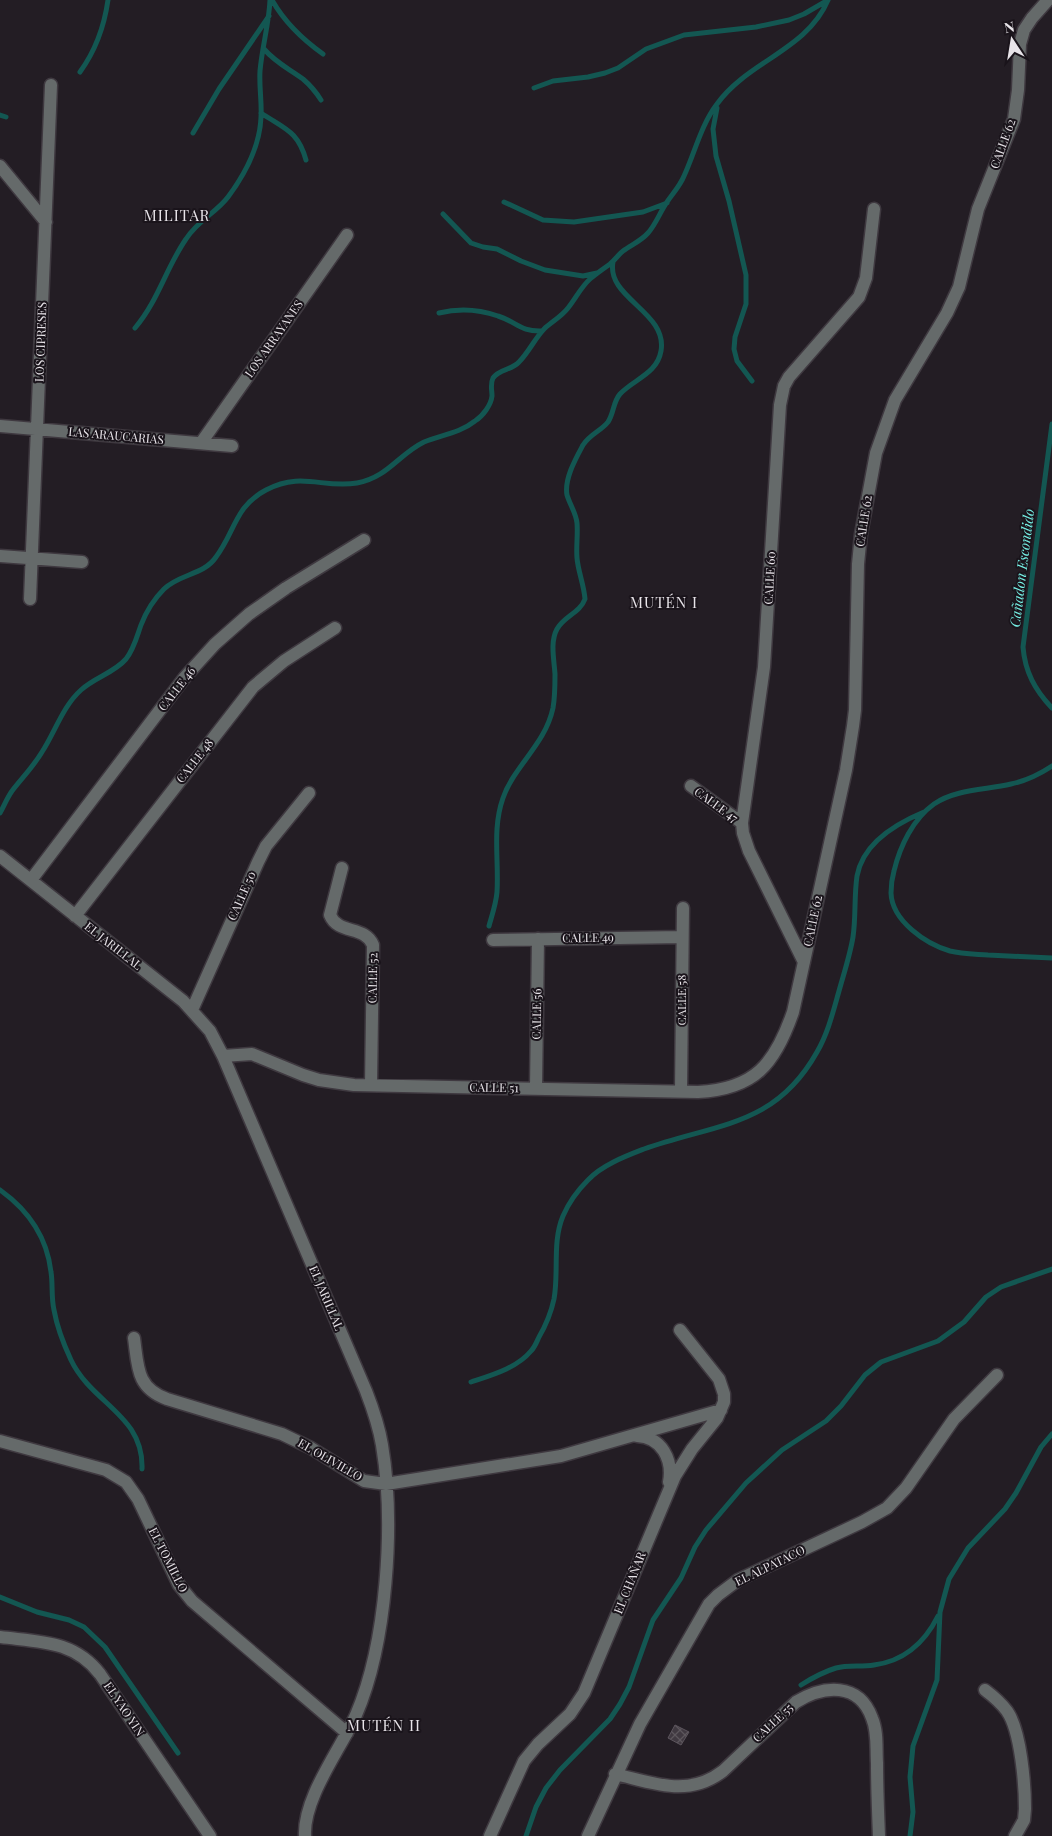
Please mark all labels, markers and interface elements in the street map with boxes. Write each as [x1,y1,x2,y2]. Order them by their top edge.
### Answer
north arrow [987,15,1037,65]
text: N [1002,16,1016,37]
street label: CALLE 62 [986,116,1019,171]
district label: MILITAR [144,205,210,225]
street label: LOS ARRAYANES [241,297,306,380]
street label: LOS CIPRESES [31,302,49,382]
street label: LAS ARAUCARIAS [68,423,165,447]
street label: CALLE 62 [851,494,875,548]
water label: Cañadon Escondido [1005,507,1038,628]
street label: CALLE 60 [760,551,778,605]
district label: MUTÉN I [630,592,698,612]
street label: CALLE 46 [154,663,198,714]
street label: CALLE 48 [172,735,216,786]
street label: CALLE 47 [692,783,742,826]
street label: CALLE 50 [223,869,259,923]
street label: CALLE 62 [799,893,825,948]
street label: EL JARILLAL [82,918,146,973]
street label: CALLE 49 [562,929,614,945]
street label: CALLE 52 [364,952,380,1003]
street label: CALLE 58 [673,974,689,1026]
street label: CALLE 56 [528,988,544,1040]
street label: CALLE 51 [469,1079,519,1095]
street label: EL JARILLAL [306,1263,348,1332]
street label: EL OLIVILLO [295,1434,366,1484]
street label: EL TOMILLO [146,1524,192,1595]
street label: EL ALPATACO [732,1541,807,1589]
street label: EL CHAÑAR [609,1549,649,1616]
street label: EL YAO YIN [101,1678,149,1739]
street label: CALLE 55 [749,1699,796,1745]
district label: MUTÉN II [347,1715,421,1735]

